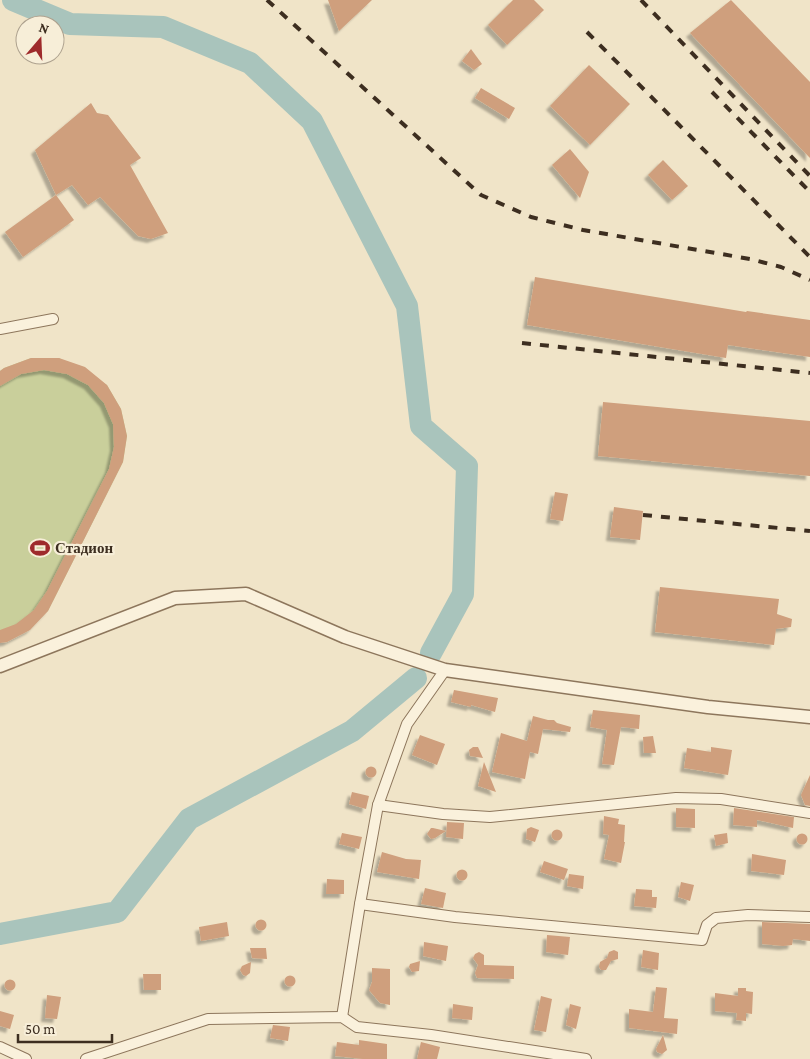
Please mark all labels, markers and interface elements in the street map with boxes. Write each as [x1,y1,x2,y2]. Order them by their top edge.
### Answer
north arrow [15,15,65,65]
text: N [37,19,52,37]
sports icon: Стадион [29,537,51,559]
place label: Стадион [55,540,113,556]
scale bar [18,1012,111,1044]
text: 50 m [25,1021,55,1037]

